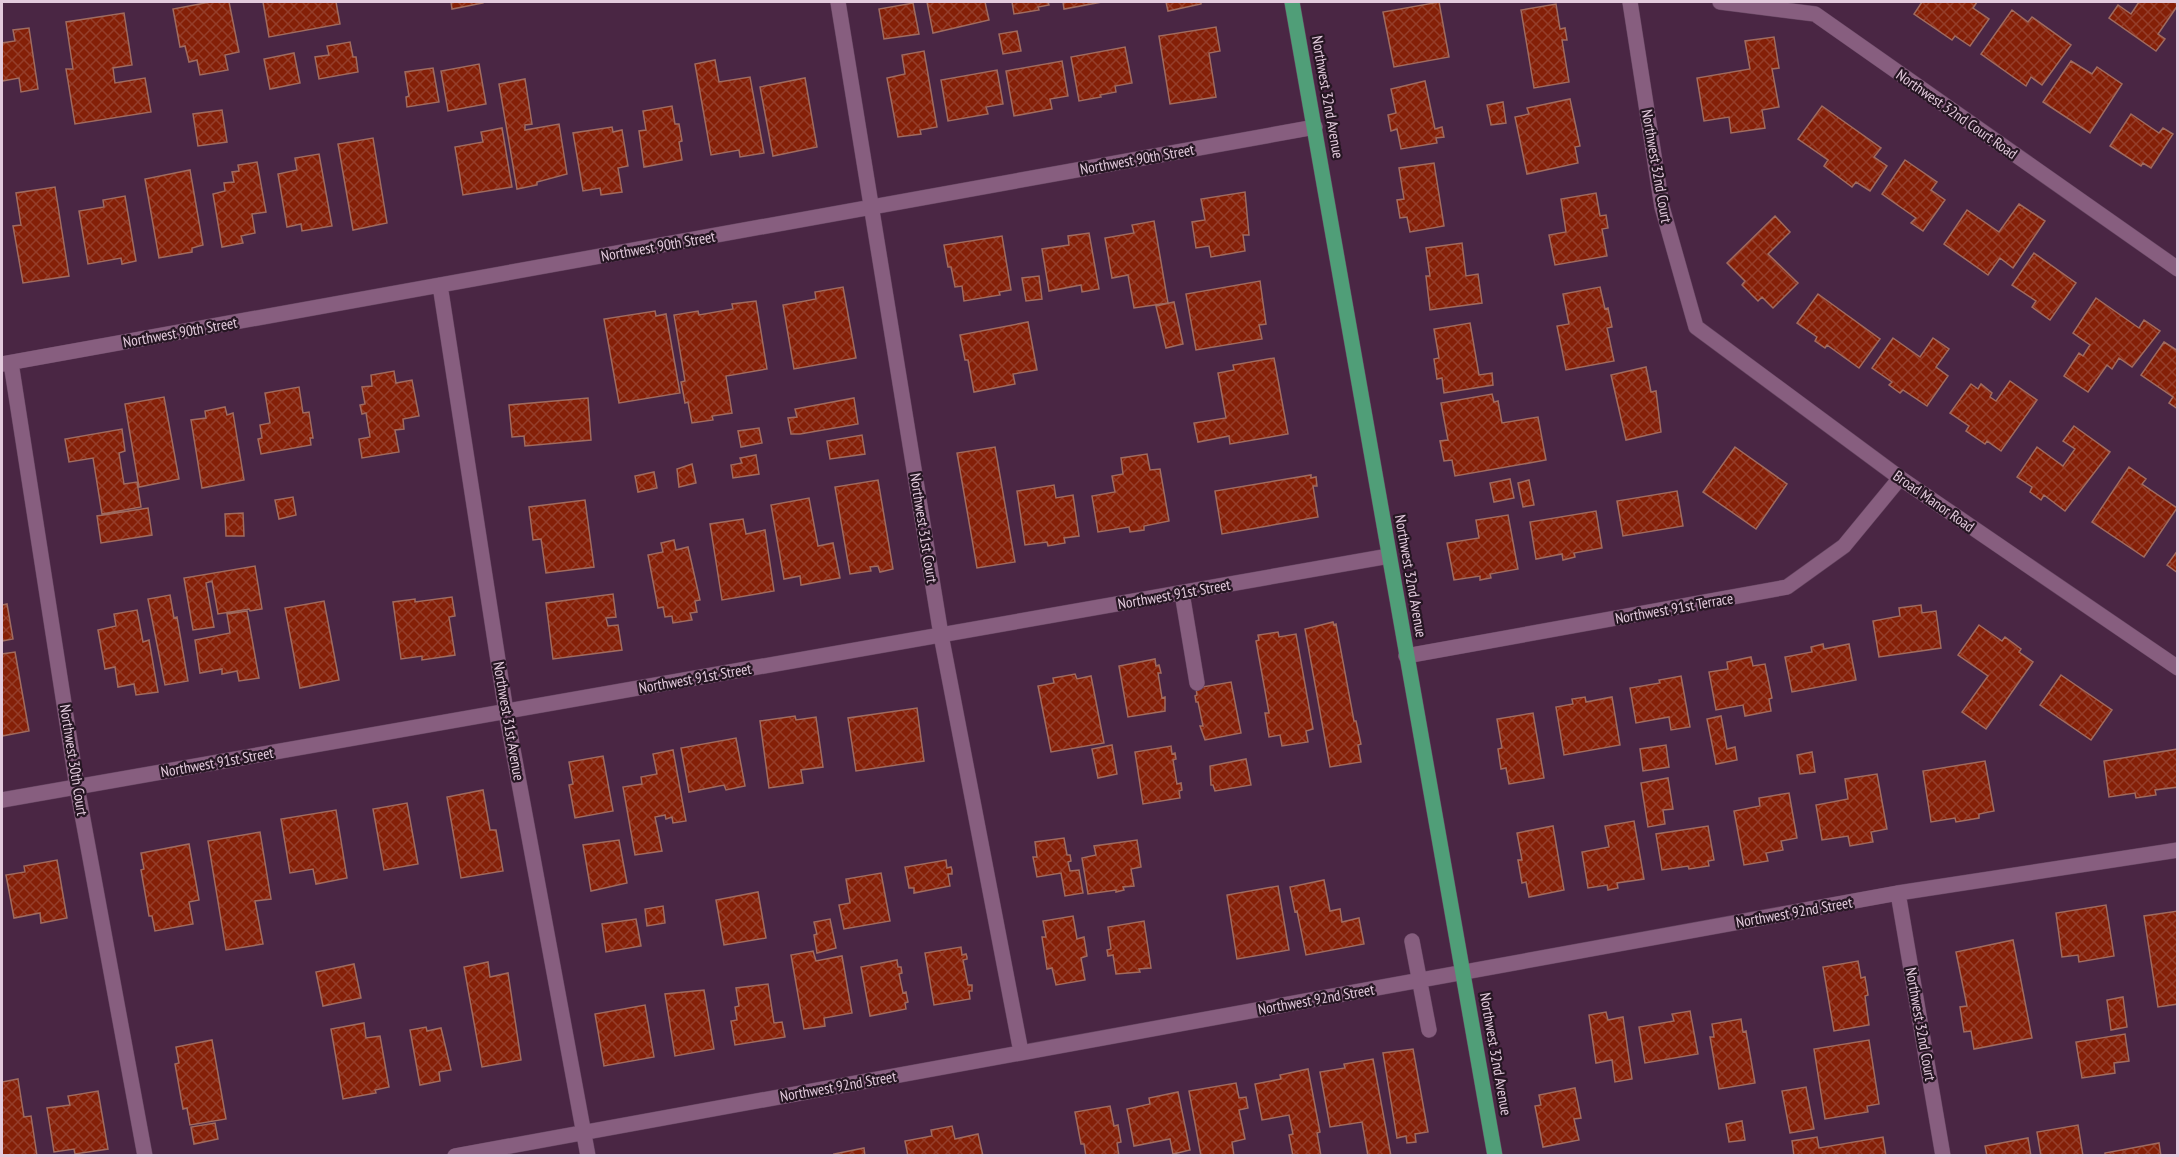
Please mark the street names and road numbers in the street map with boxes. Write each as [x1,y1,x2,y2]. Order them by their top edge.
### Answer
street label: Northwest 32nd Avenue [1308,34,1348,160]
street label: Northwest 32nd Court Road [1893,65,2021,163]
street label: Northwest 32nd Court [1638,108,1676,224]
street label: Northwest 90th Street [1078,140,1196,178]
street label: Northwest 90th Street [599,227,717,265]
street label: Northwest 90th Street [121,313,239,351]
street label: Broad Manor Road [1890,466,1978,536]
street label: Northwest 31st Court [906,472,942,584]
street label: Northwest 32nd Avenue [1391,513,1431,639]
street label: Northwest 91st Street [1116,575,1232,613]
street label: Northwest 91st Terrace [1614,588,1734,628]
street label: Northwest 91st Street [637,659,753,697]
street label: Northwest 31st Avenue [489,660,529,782]
street label: Northwest 30th Court [56,703,92,817]
street label: Northwest 91st Street [159,743,275,781]
street label: Northwest 92nd Street [1734,892,1854,932]
street label: Northwest 32nd Court [1902,966,1940,1082]
street label: Northwest 92nd Street [1256,979,1376,1019]
street label: Northwest 32nd Avenue [1476,991,1516,1117]
street label: Northwest 92nd Street [778,1066,898,1106]

